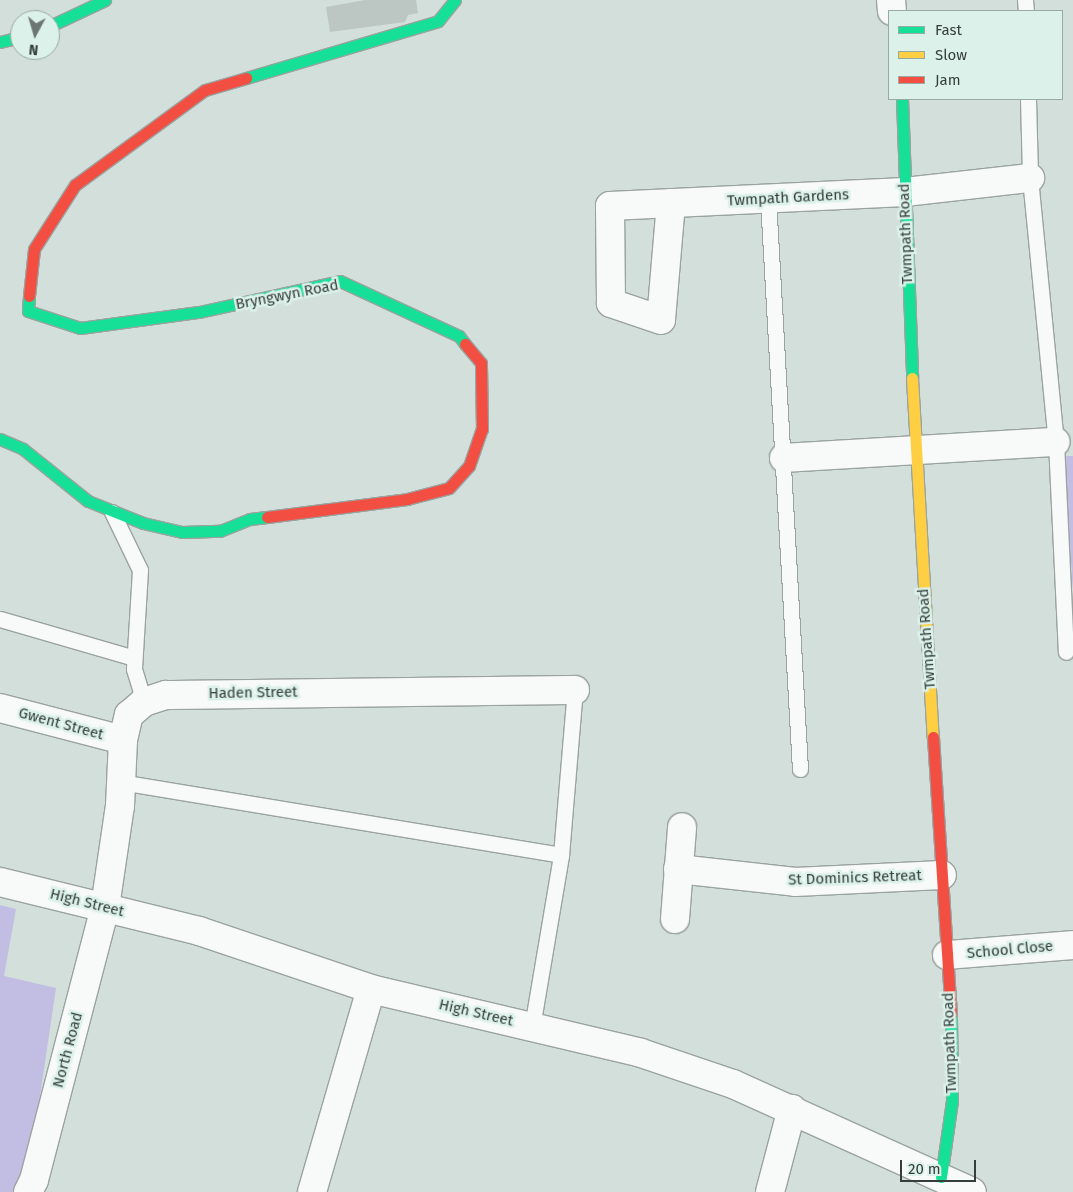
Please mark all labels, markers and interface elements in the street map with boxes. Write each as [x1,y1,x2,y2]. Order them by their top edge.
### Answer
north arrow [10,10,60,60]
legend [888,10,1063,100]
text: Fast [935,21,962,39]
text: N [28,40,39,58]
text: Slow [935,46,967,64]
text: Jam [935,71,961,89]
street label: Twmpath Road [895,183,917,285]
street label: Twmpath Gardens [727,186,849,210]
street label: Bryngwyn Road [234,276,340,314]
street label: Twmpath Road [915,588,939,690]
street label: Haden Street [208,683,298,703]
street label: Gwent Street [17,704,105,744]
street label: St Dominics Retreat [788,867,922,889]
street label: High Street [48,885,126,921]
street label: School Close [966,937,1054,963]
street label: Twmpath Road [939,992,961,1094]
street label: High Street [437,996,515,1030]
street label: North Road [49,1010,87,1090]
scale bar [903,1150,979,1182]
text: 20 m [908,1160,941,1178]

